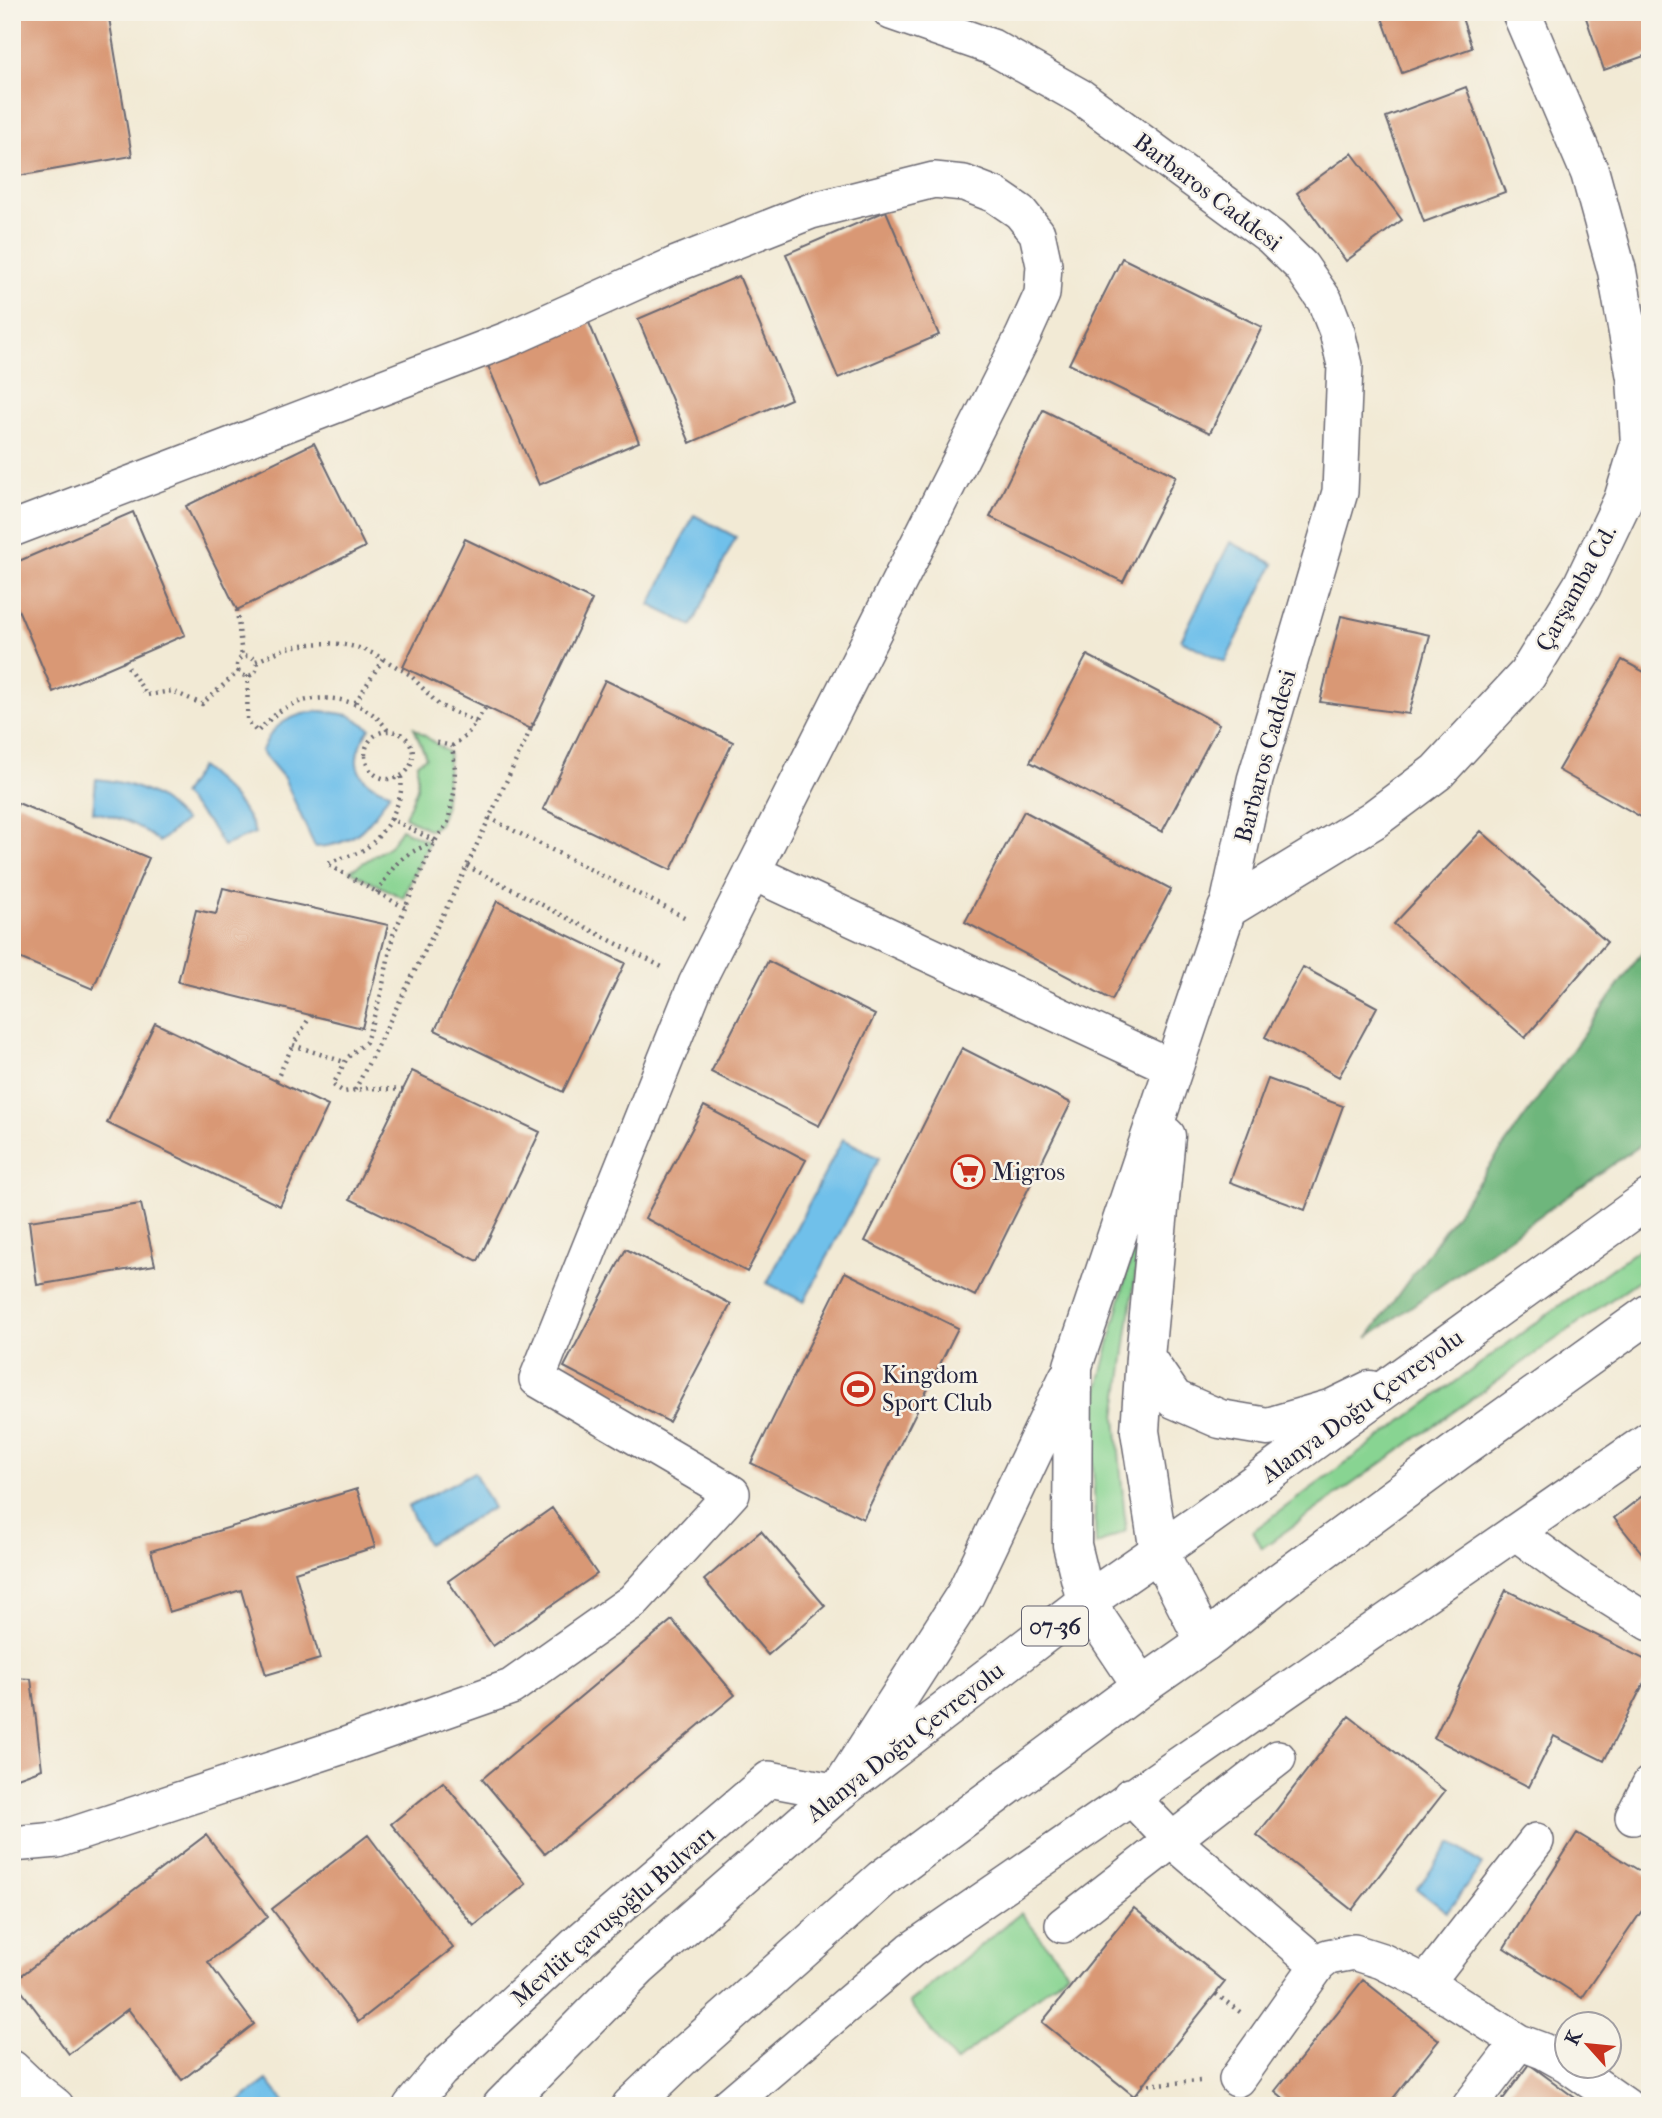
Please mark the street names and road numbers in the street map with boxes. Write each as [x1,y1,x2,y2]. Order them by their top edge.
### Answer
street label: Barbaros Caddesi [1128,127,1288,257]
street label: Çarşamba Cd. [1530,520,1623,657]
street label: Barbaros Caddesi [1228,666,1302,846]
street label: Alanya Doğu Çevreyolu [1255,1323,1469,1489]
road number: 07-36 [1022,1606,1088,1646]
street label: Alanya Doğu Çevreyolu [800,1656,1010,1828]
street label: Mevlüt çavuşoğlu Bulvarı [505,1820,721,2013]

